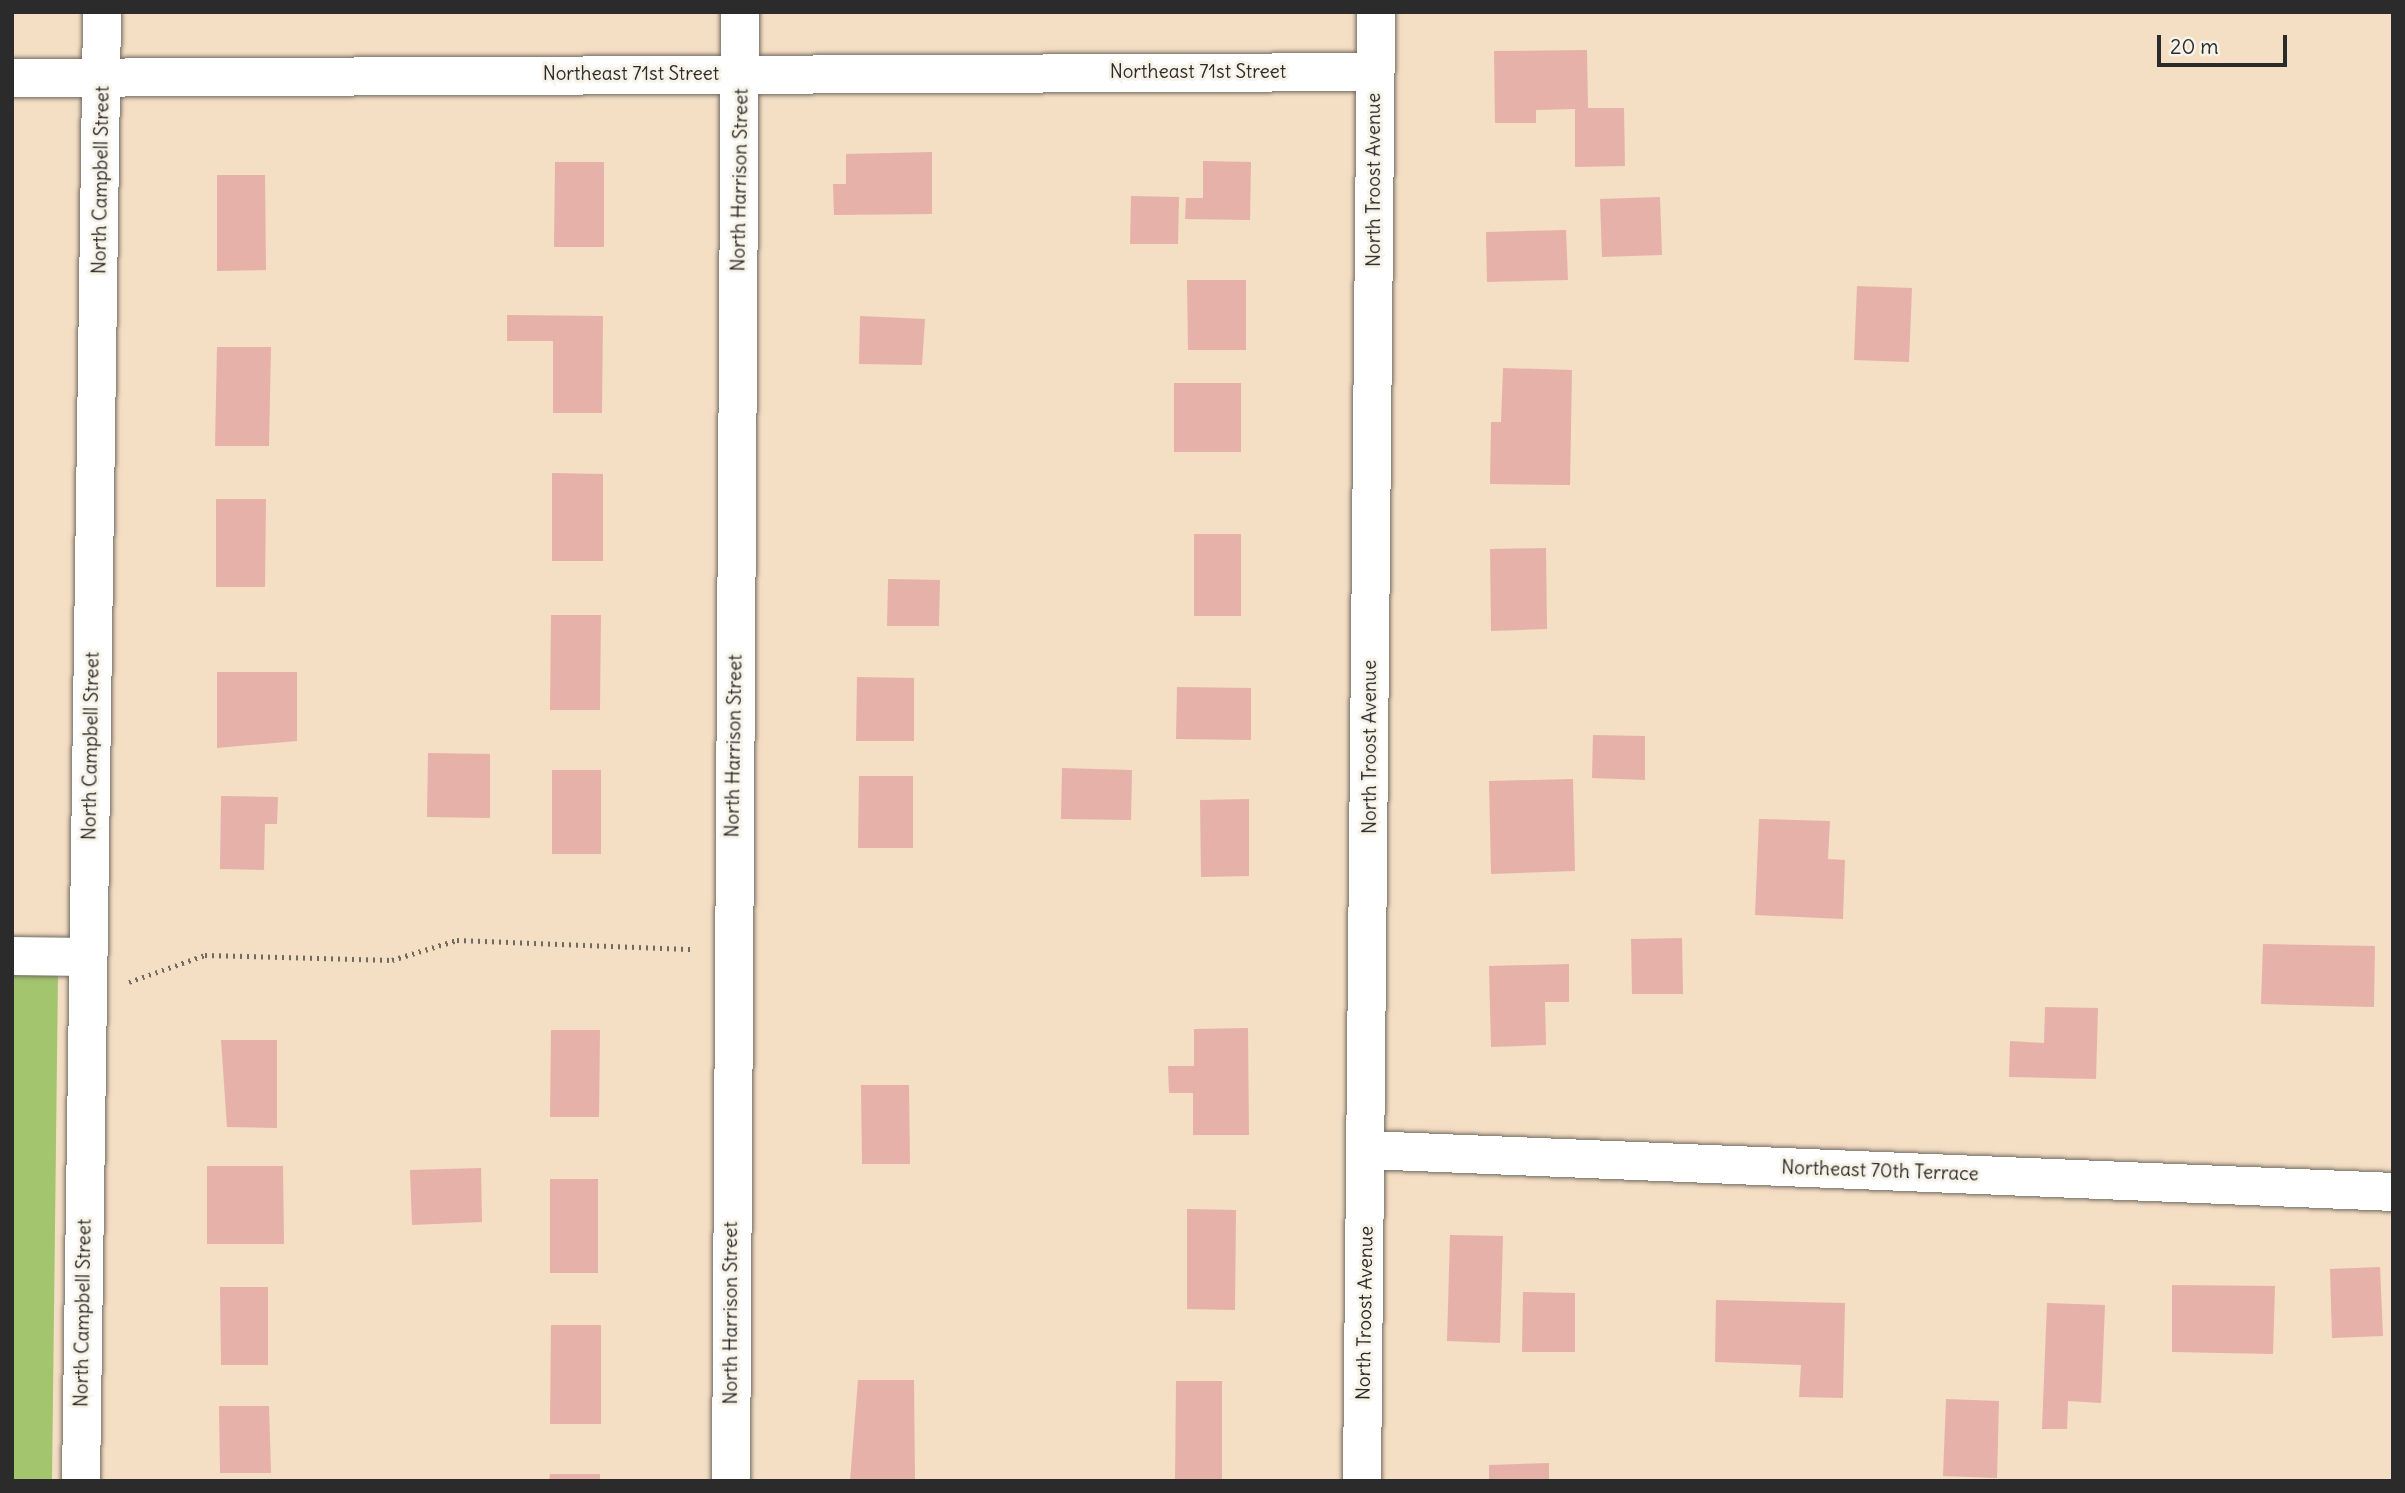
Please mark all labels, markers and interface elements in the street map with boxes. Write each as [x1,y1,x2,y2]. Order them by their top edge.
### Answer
scale bar [2160,21,2290,65]
text: 20 m [2170,33,2219,60]
street label: Northeast 71st Street [1110,61,1286,83]
street label: Northeast 71st Street [543,63,719,85]
street label: North Campbell Street [88,86,114,274]
street label: North Harrison Street [727,88,753,272]
street label: North Troost Avenue [1363,93,1385,267]
street label: North Campbell Street [78,652,104,840]
street label: North Harrison Street [721,654,747,838]
street label: North Troost Avenue [1359,660,1381,834]
street label: Northeast 70th Terrace [1781,1156,1979,1186]
street label: North Campbell Street [70,1219,96,1407]
street label: North Harrison Street [720,1221,742,1405]
street label: North Troost Avenue [1352,1226,1378,1400]

